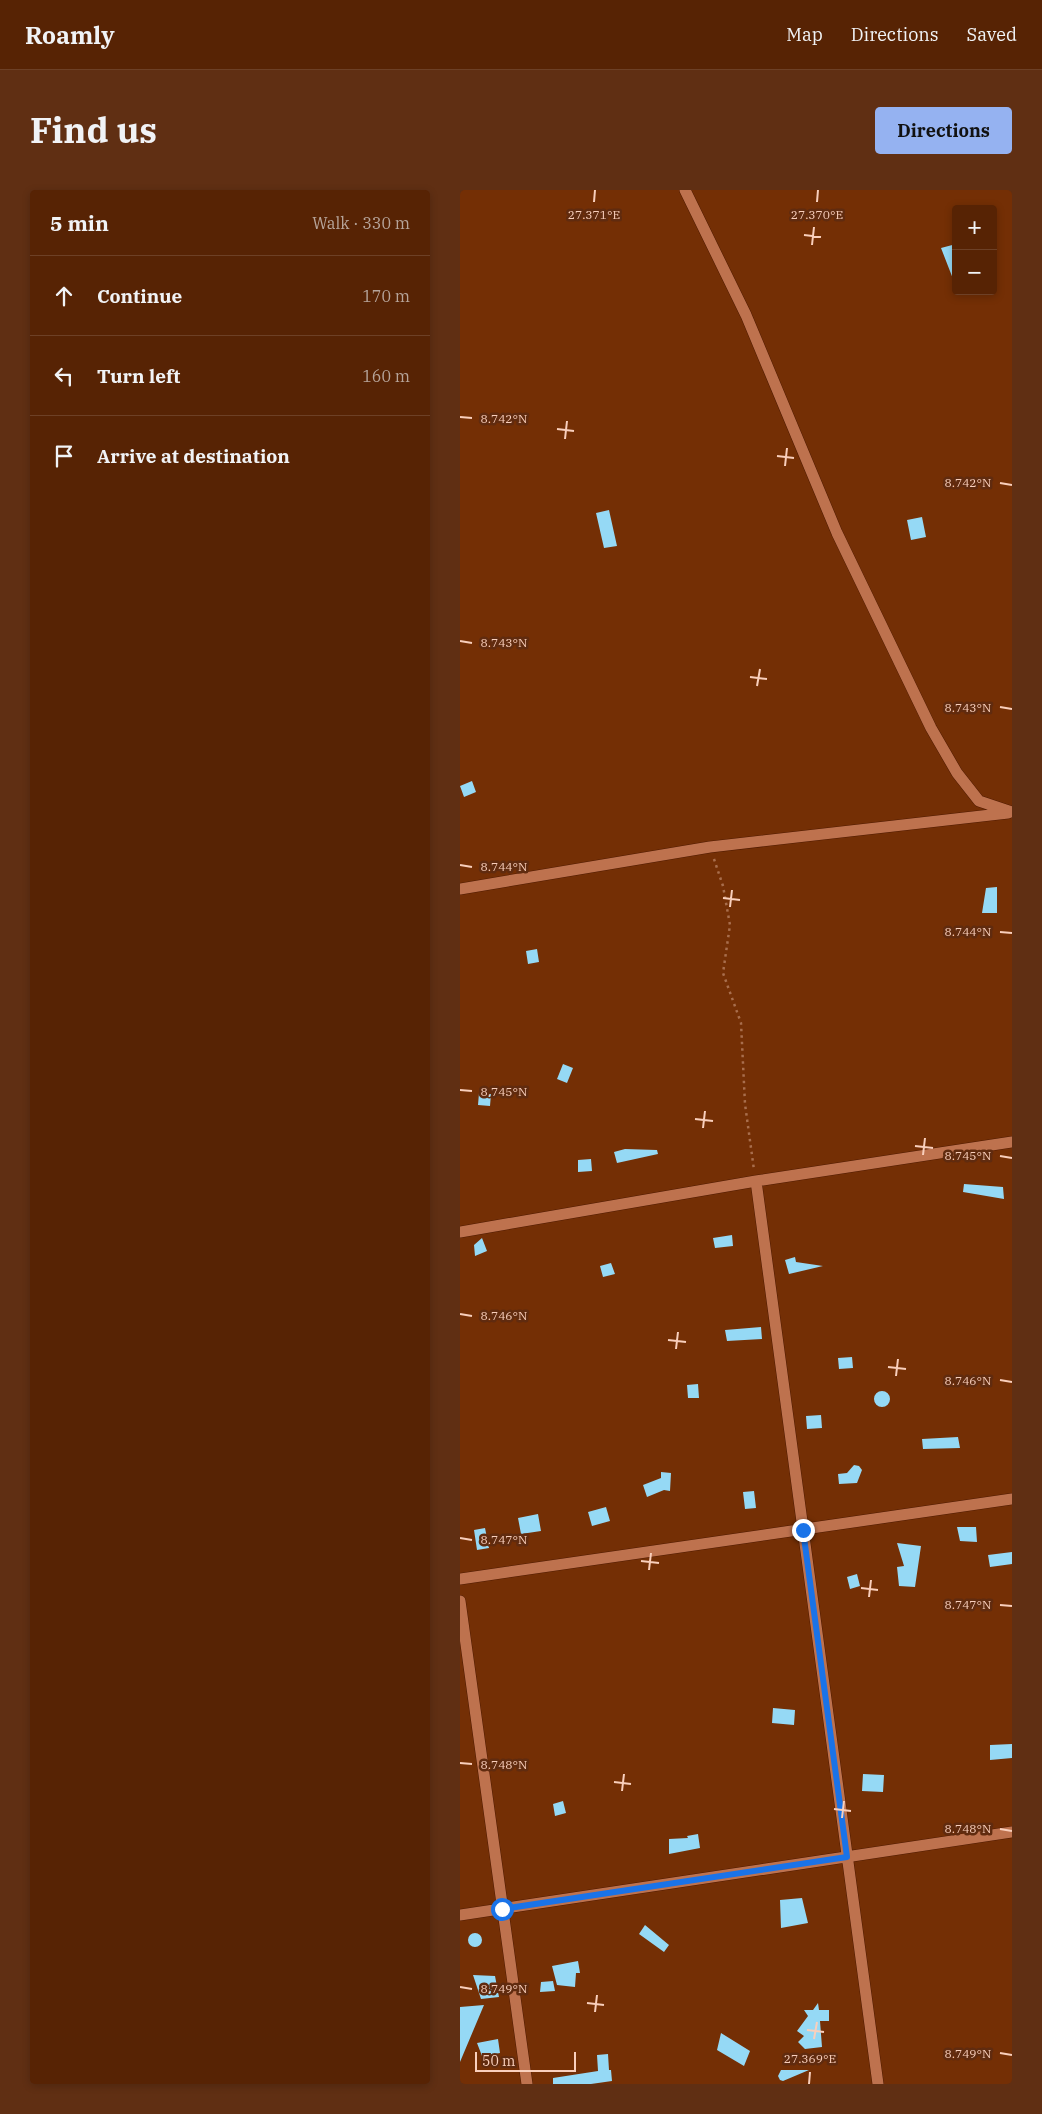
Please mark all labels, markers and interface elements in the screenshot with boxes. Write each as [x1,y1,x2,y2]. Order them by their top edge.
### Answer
text: Roamly [25,19,115,51]
text: Map [786,23,823,46]
text: Directions [851,23,939,46]
text: Saved [967,23,1017,46]
text: Find us [30,107,157,153]
button: Directions [875,107,1012,154]
map controls [952,205,997,295]
button: + [952,205,997,250]
text: 27.371°E [568,207,620,222]
text: 27.370°E [791,207,843,222]
text: 5 min [50,209,109,237]
text: Walk · 330 m [312,213,410,233]
button: − [952,250,997,295]
icon: ahead [50,282,78,310]
text: Continue [97,284,182,308]
text: 170 m [362,286,410,306]
icon: left [50,362,78,390]
text: Turn left [97,364,180,388]
text: 160 m [362,366,410,386]
text: 8.742°N [481,411,527,426]
icon: arrive [50,442,78,470]
text: Arrive at destination [97,444,290,468]
text: 8.742°N [945,475,991,490]
text: 8.743°N [481,635,527,650]
text: 8.743°N [945,700,991,715]
text: 8.744°N [481,859,527,874]
text: 8.744°N [945,924,991,939]
text: 8.745°N [481,1084,527,1099]
text: 8.745°N [945,1148,991,1163]
text: 8.746°N [481,1308,527,1323]
text: 8.746°N [945,1373,991,1388]
route end [792,1519,815,1542]
text: 8.747°N [481,1532,527,1547]
text: 8.747°N [945,1597,991,1612]
text: 8.748°N [481,1757,527,1772]
text: 8.748°N [945,1821,991,1836]
route start [491,1898,514,1921]
text: 8.749°N [481,1981,527,1996]
text: 8.749°N [945,2046,991,2061]
scale bar [475,2049,576,2072]
text: 27.369°E [784,2051,836,2066]
text: 50 m [482,2052,515,2070]

